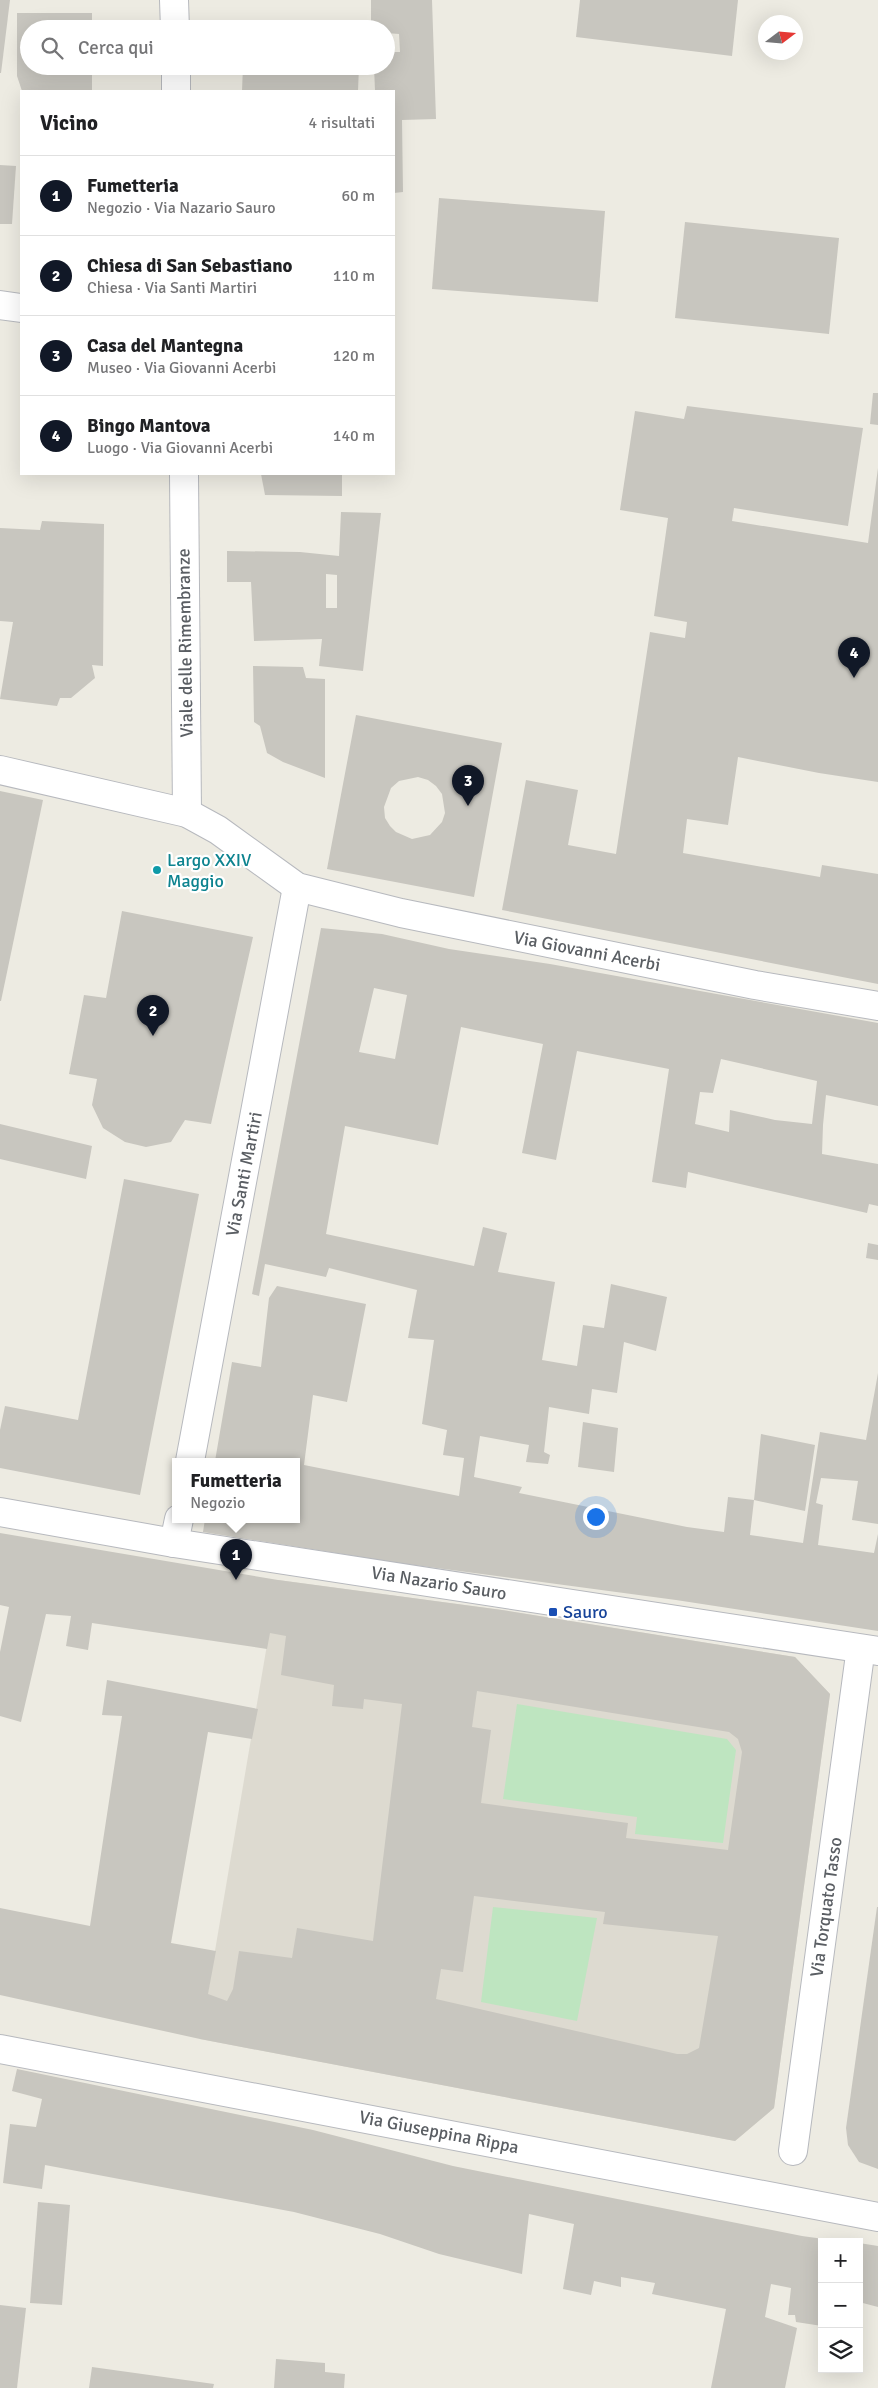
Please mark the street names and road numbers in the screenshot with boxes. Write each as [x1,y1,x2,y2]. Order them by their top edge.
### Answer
street label: Viale delle Rimembranze [172,548,198,738]
street label: Via Giovanni Acerbi [512,926,662,976]
street label: Via Santi Martiri [221,1110,267,1238]
street label: Via Nazario Sauro [370,1561,508,1605]
street label: Via Torquato Tasso [805,1836,847,1978]
street label: Via Giuseppina Rippa [357,2106,521,2158]

